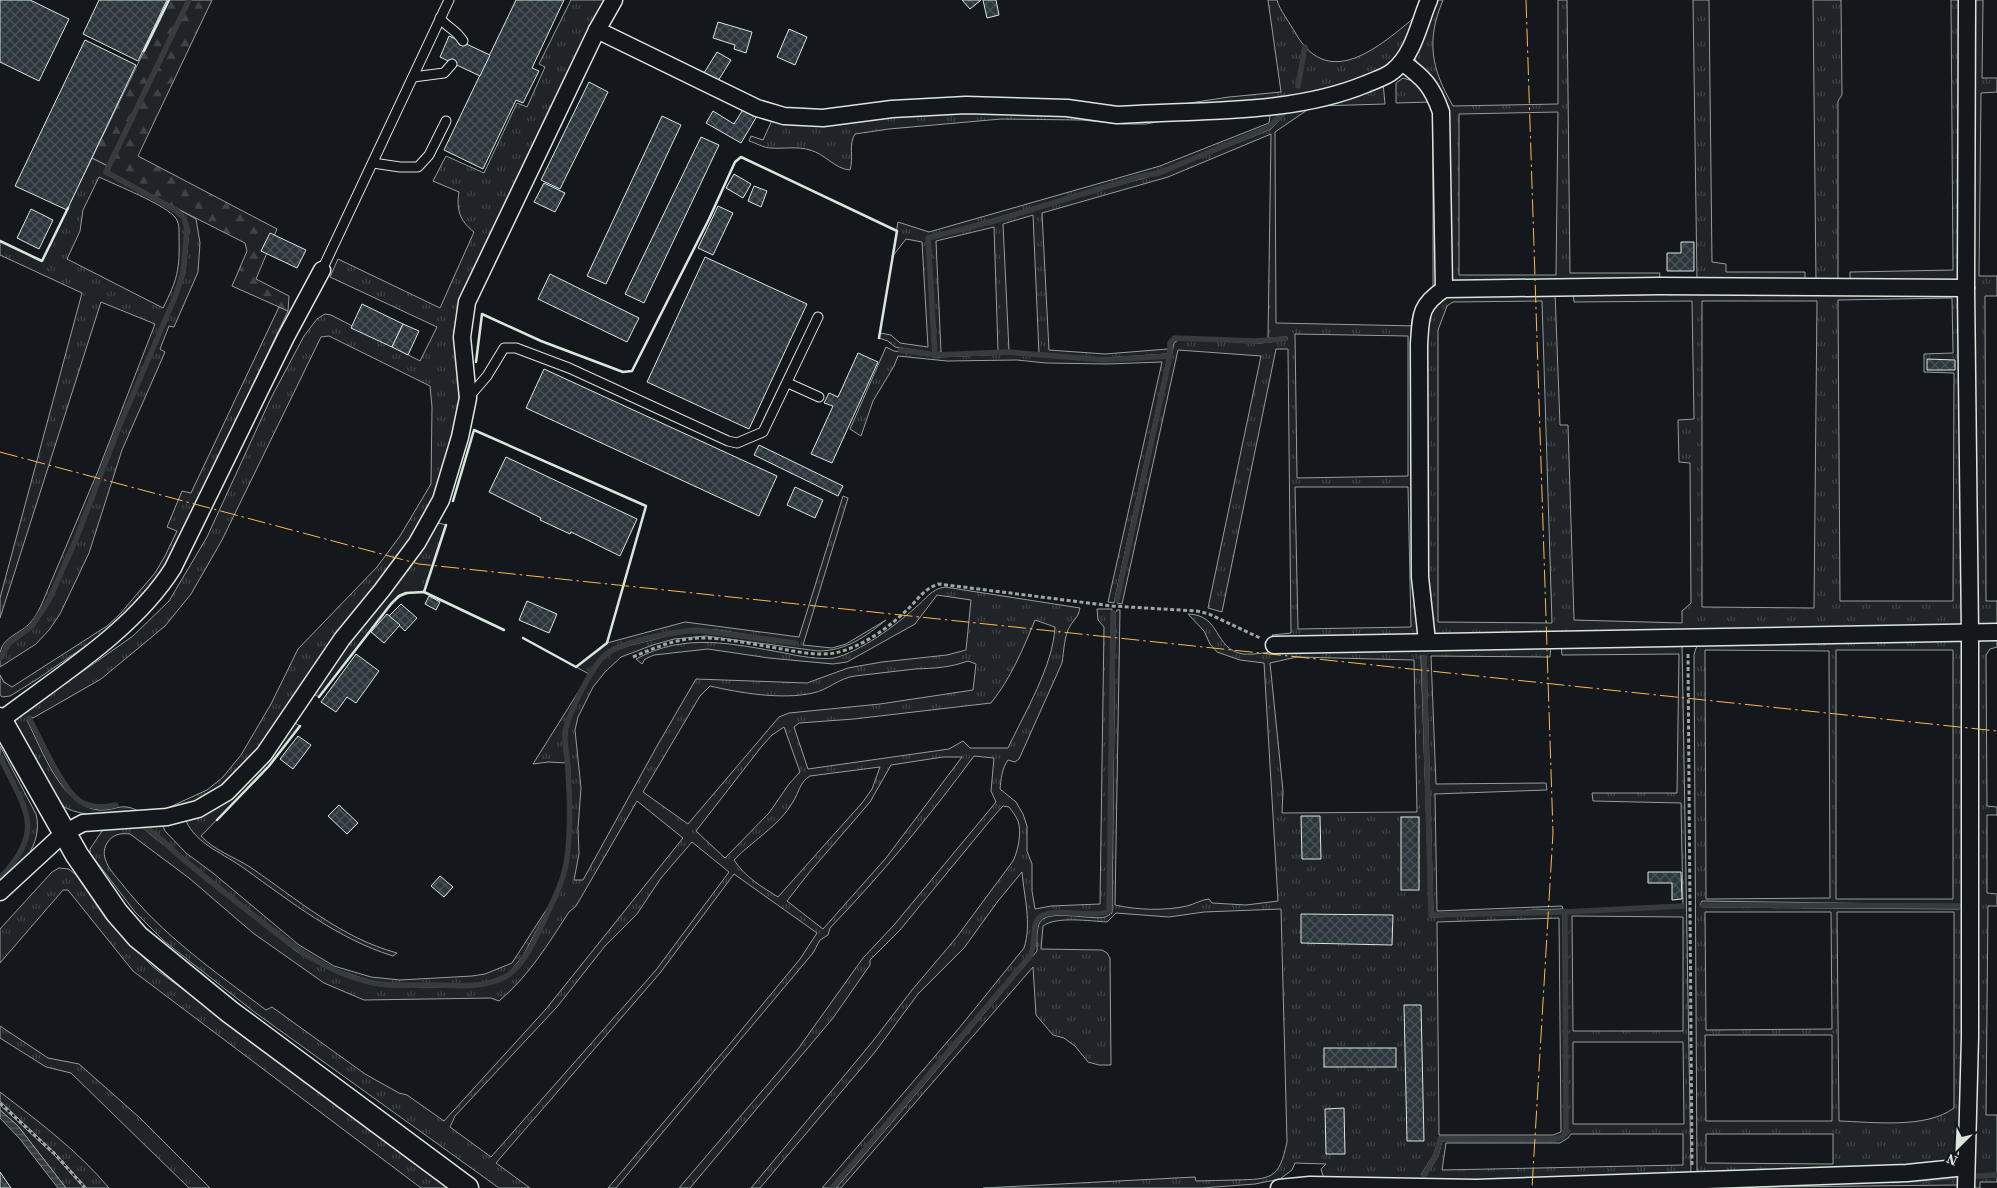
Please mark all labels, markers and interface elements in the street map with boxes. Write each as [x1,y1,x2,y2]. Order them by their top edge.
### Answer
north arrow [1932,1123,1982,1173]
text: N [1943,1149,1960,1171]

